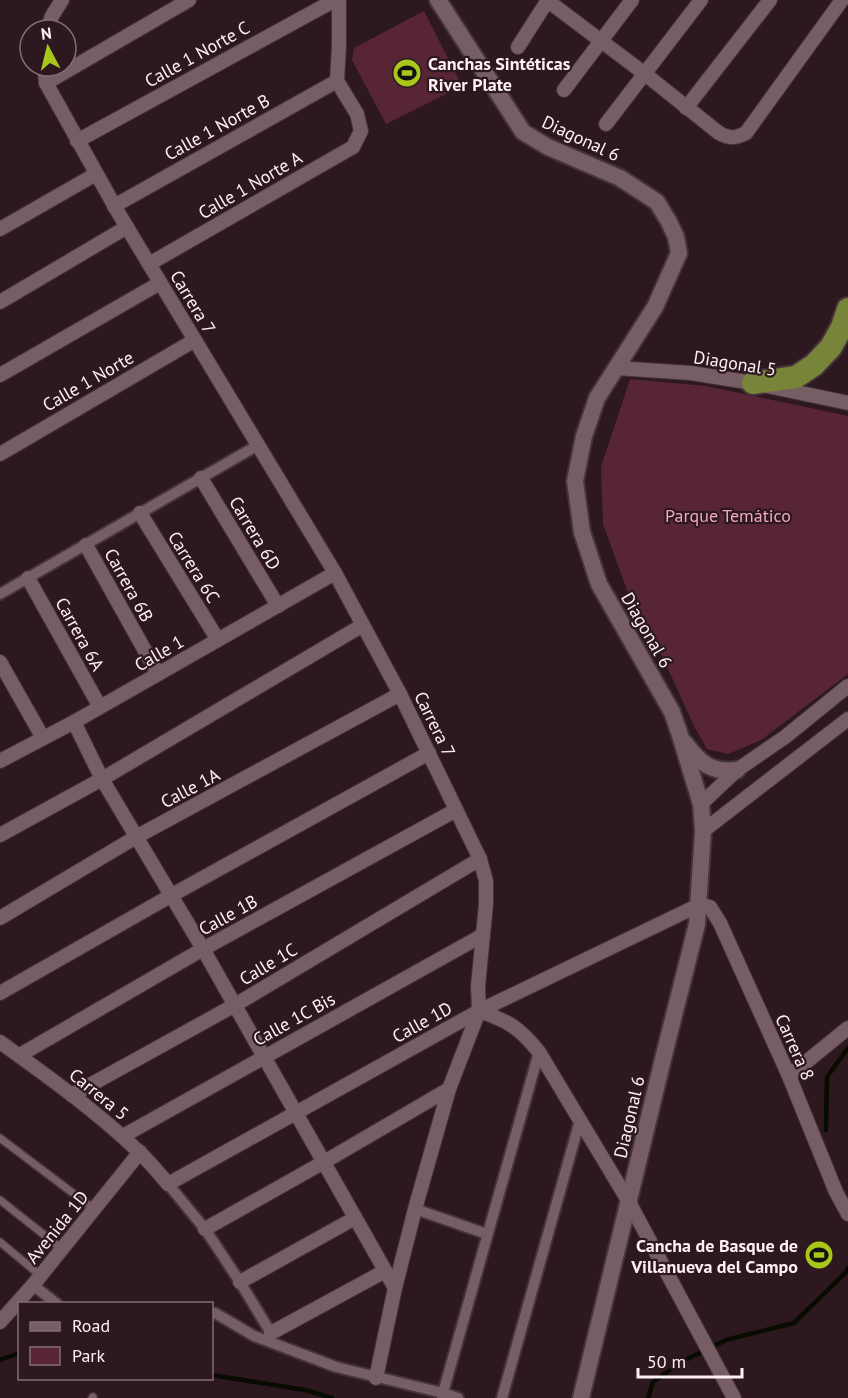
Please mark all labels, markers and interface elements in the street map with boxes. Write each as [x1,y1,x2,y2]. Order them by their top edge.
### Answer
street label: Calle 1 Norte C [140,16,254,92]
north arrow [18,18,78,78]
text: N [40,23,53,44]
place label: Canchas Sintéticas River Plate [428,52,571,96]
sports icon: Canchas Sintéticas River Plate [391,57,423,89]
street label: Calle 1 Norte B [160,89,274,165]
street label: Diagonal 6 [538,110,624,166]
street label: Calle 1 Norte A [194,146,306,224]
street label: Carrera 7 [165,266,221,338]
street label: Diagonal 5 [692,345,778,381]
street label: Calle 1 Norte [38,346,138,416]
street label: Carrera 6D [224,492,286,574]
park label: Parque Temático [665,504,791,527]
street label: Carrera 6C [163,527,225,607]
street label: Carrera 6B [99,544,159,626]
street label: Diagonal 6 [616,588,678,672]
street label: Carrera 6A [50,593,110,675]
street label: Calle 1 [130,630,188,676]
street label: Carrera 7 [409,688,461,760]
street label: Calle 1A [156,763,224,813]
street label: Calle 1B [195,890,261,940]
street label: Calle 1C [235,938,301,990]
street label: Calle 1C Bis [249,987,339,1051]
street label: Calle 1D [388,996,456,1048]
street label: Carrera 8 [770,1010,820,1084]
street label: Carrera 5 [65,1063,133,1125]
street label: Diagonal 6 [608,1074,650,1160]
street label: Avenida 1D [21,1186,93,1268]
place label: Cancha de Basque de Villanueva del Campo [630,1234,798,1278]
sports icon: Cancha de Basque de Villanueva del Campo [803,1239,835,1271]
legend [18,1302,213,1380]
text: Road [72,1314,110,1337]
scale bar [638,1341,742,1379]
text: Park [72,1344,105,1367]
text: 50 m [647,1350,686,1373]

